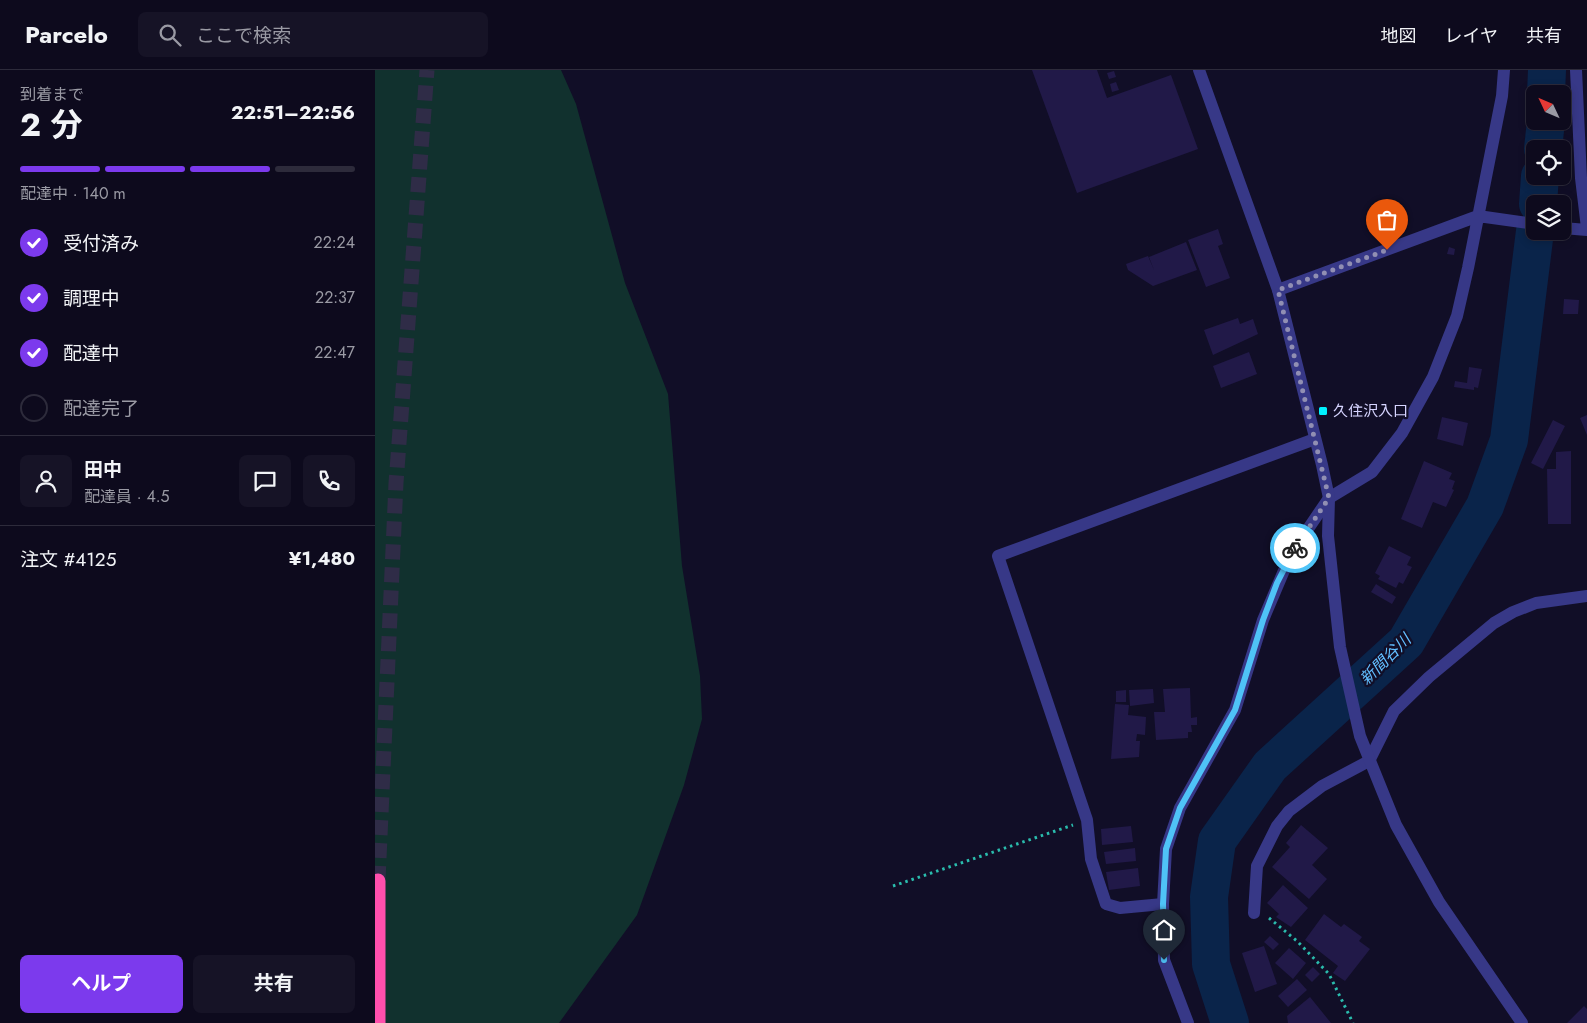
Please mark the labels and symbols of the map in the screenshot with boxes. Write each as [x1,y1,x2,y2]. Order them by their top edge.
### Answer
north arrow [1526,85,1571,130]
pin [1366,199,1408,250]
place label: 久住沢入口 [1333,400,1408,422]
marker: 久住沢入口 [1317,405,1329,417]
courier [1270,523,1320,573]
water label: 新間谷川 [1355,627,1418,690]
pin [1143,909,1185,960]

